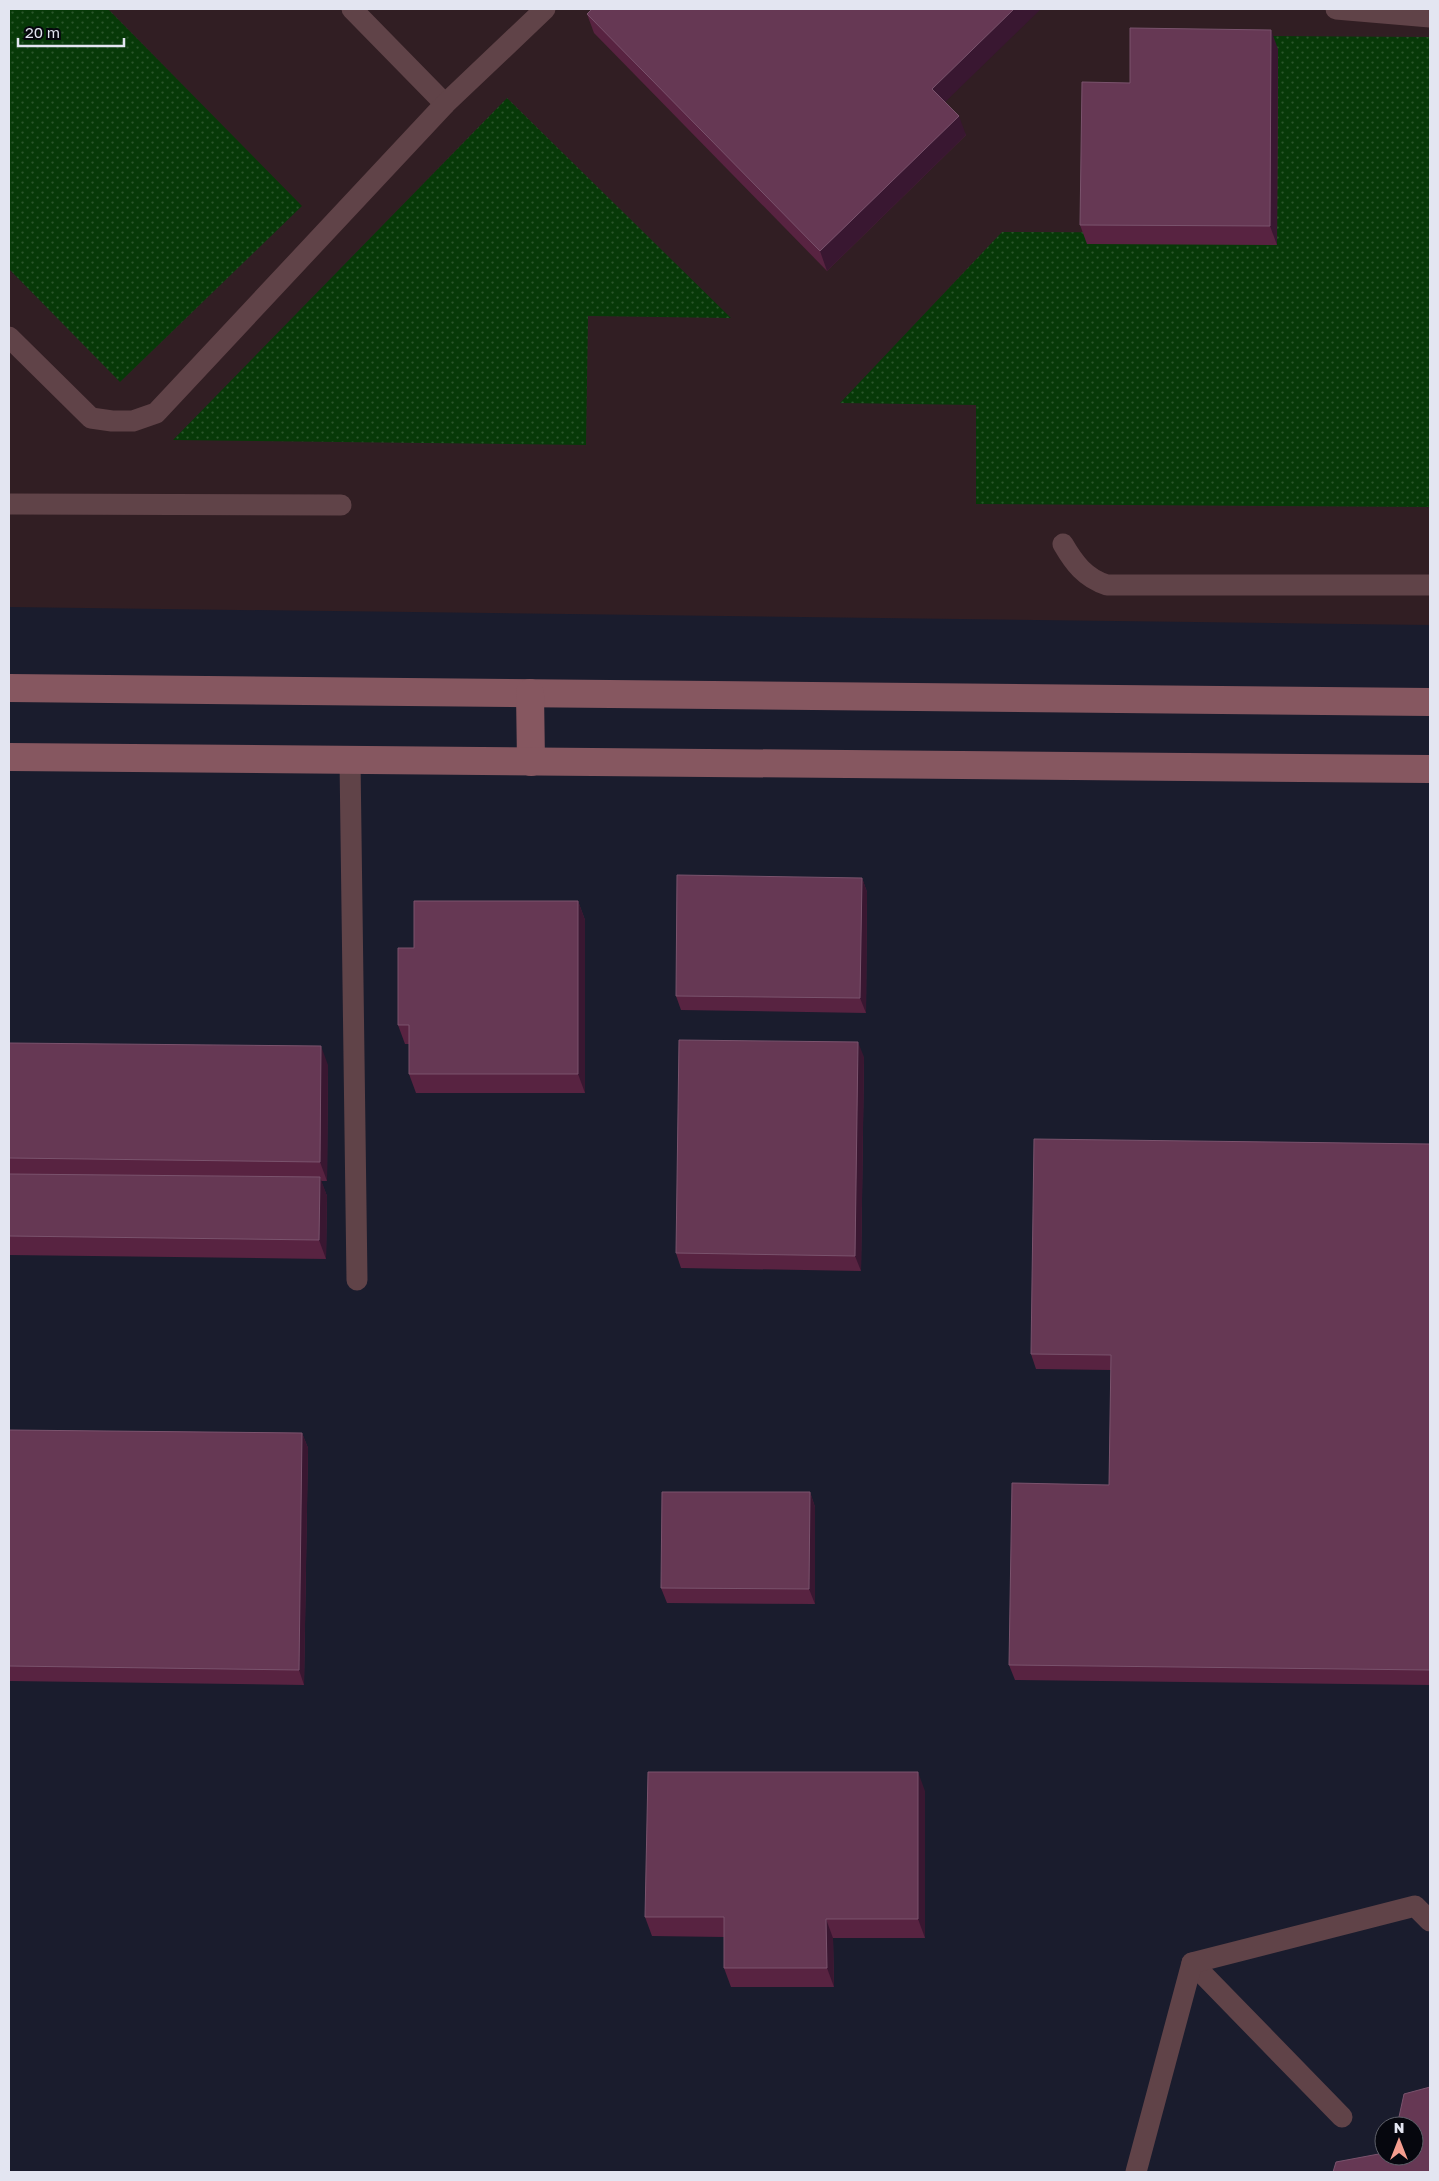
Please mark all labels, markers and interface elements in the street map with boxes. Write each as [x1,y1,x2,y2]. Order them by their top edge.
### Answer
scale bar [18,15,124,47]
text: 20 m [25,23,60,41]
north arrow [1374,2116,1424,2166]
text: N [1394,2119,1404,2136]

